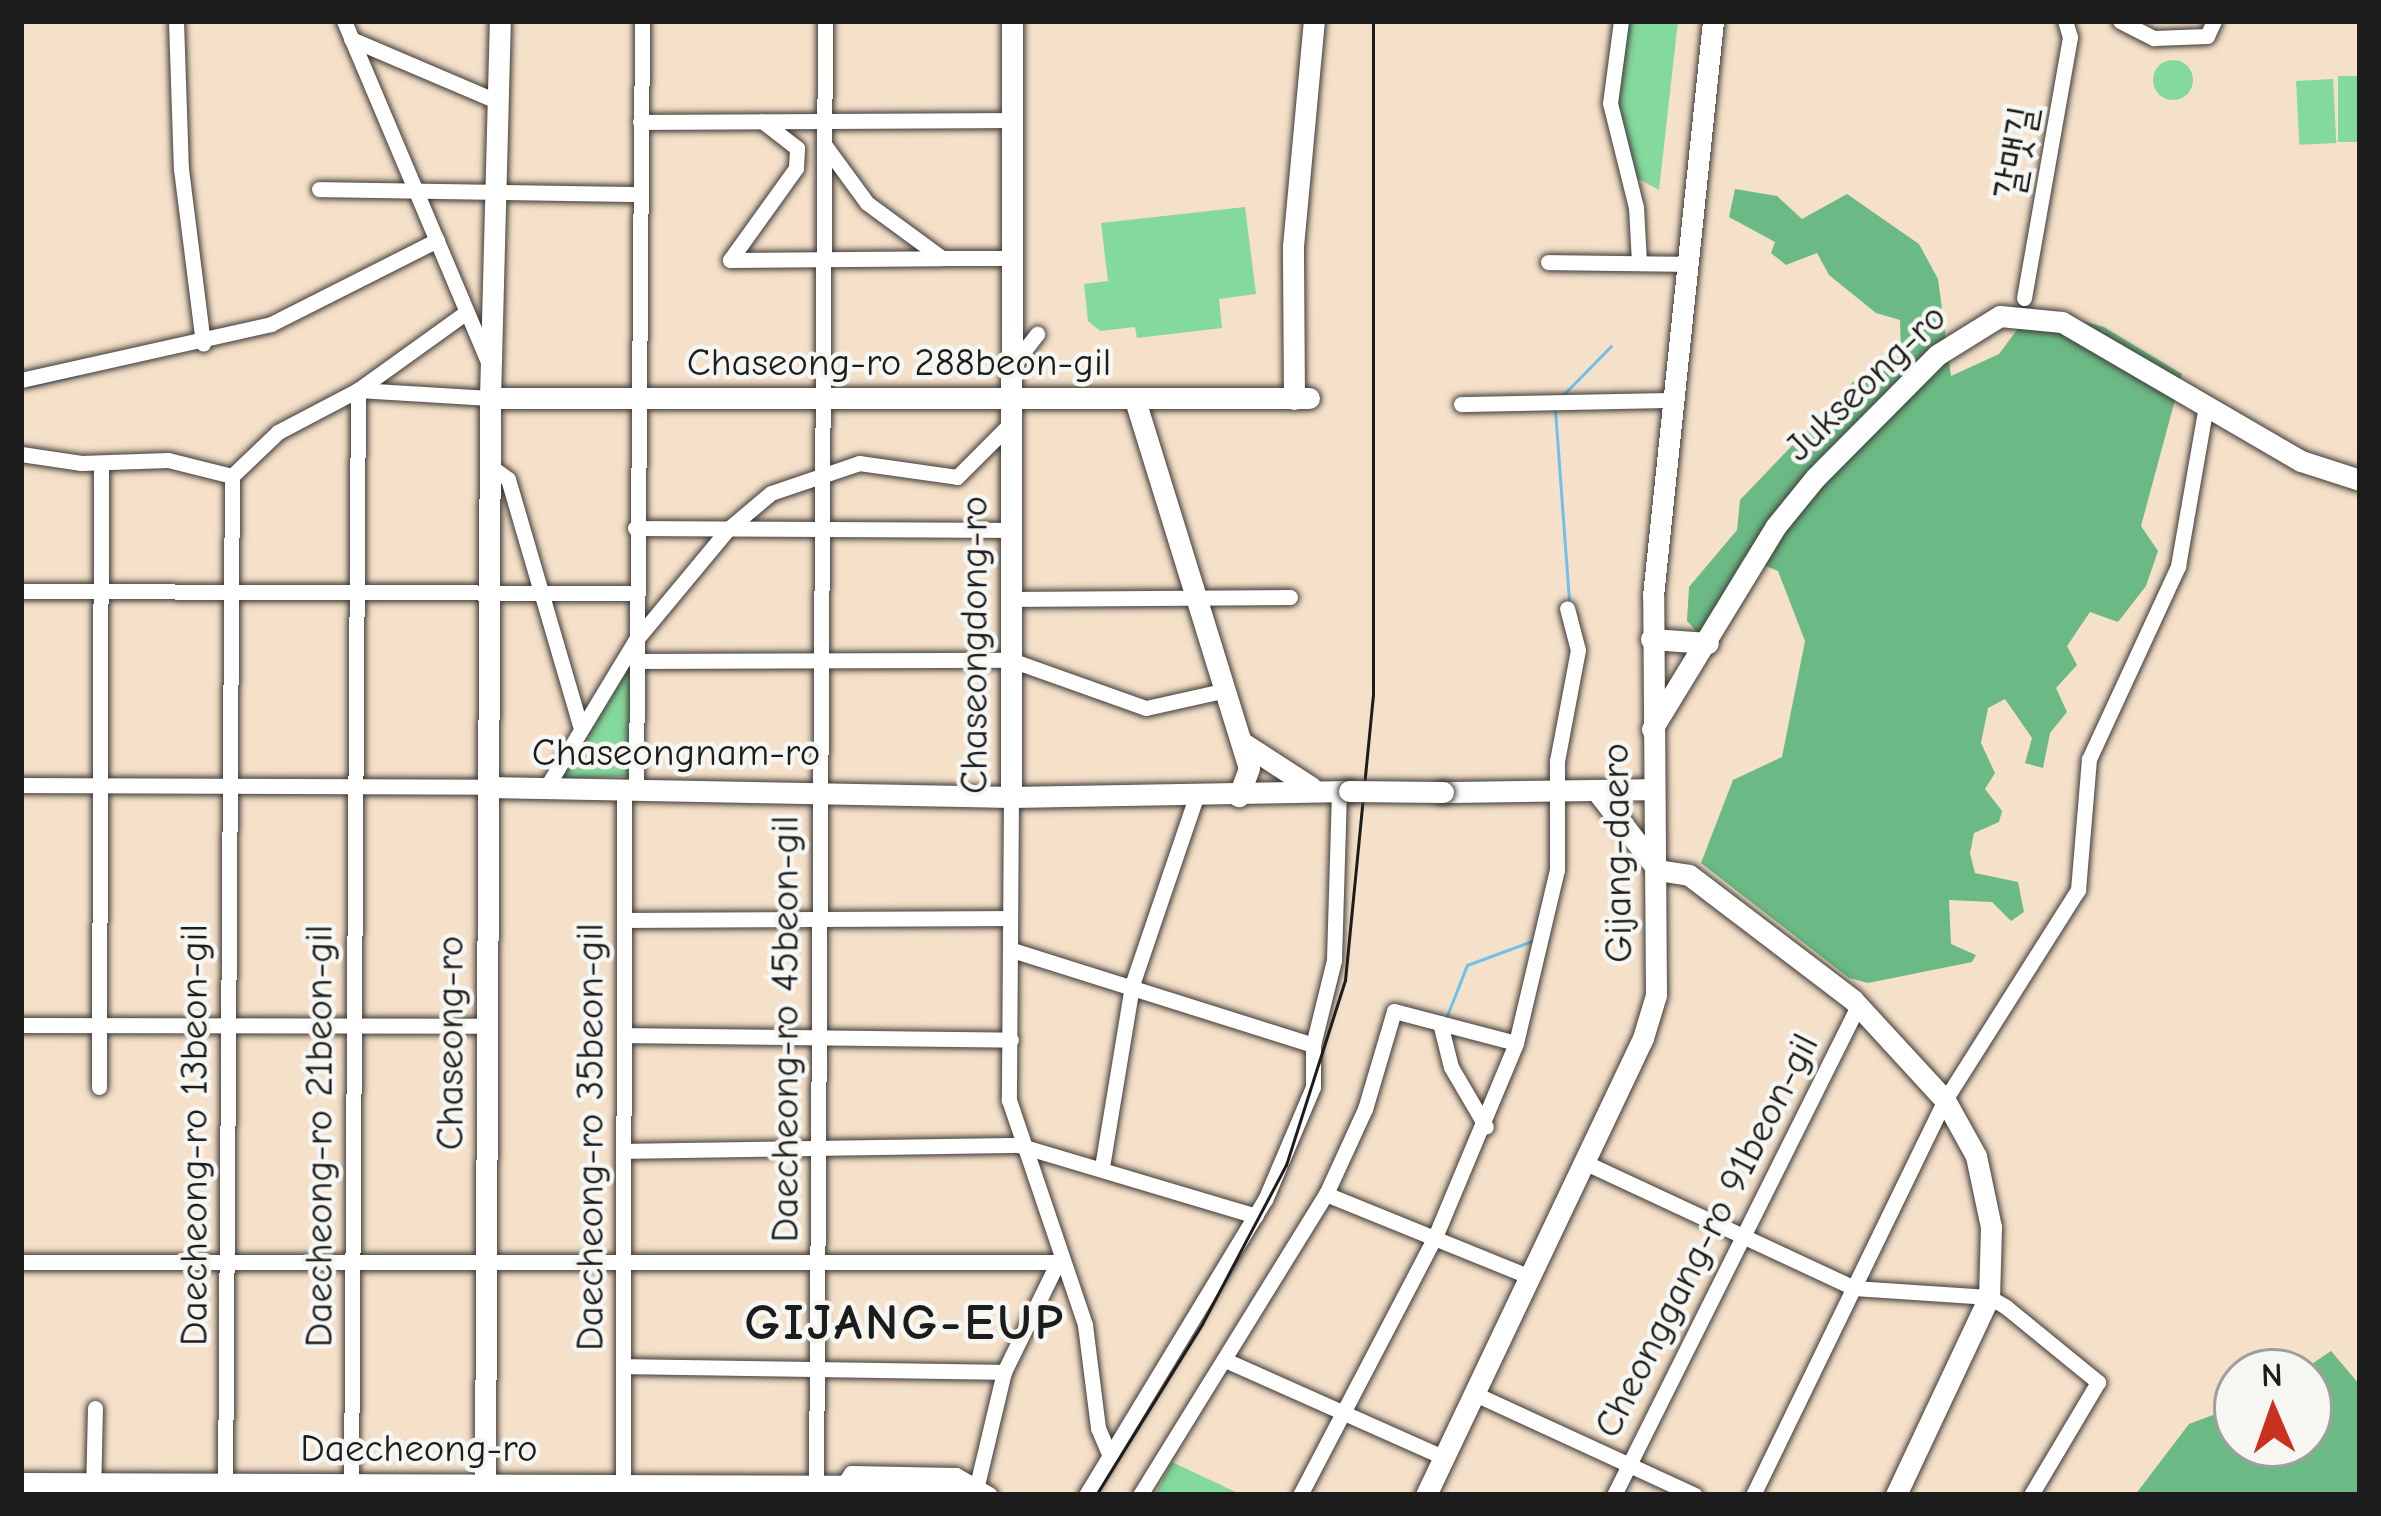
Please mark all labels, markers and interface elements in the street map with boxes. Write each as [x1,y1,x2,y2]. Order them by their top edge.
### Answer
street label: 갈맷길 [1985,103,2047,203]
street label: Jukseong-ro [1776,295,1956,471]
street label: Chaseong-ro 288beon-gil [687,340,1111,386]
street label: Chaseongdong-ro [952,496,998,794]
street label: Chaseongnam-ro [532,730,820,776]
street label: Gijang-daero [1593,743,1643,963]
street label: Daecheong-ro 45beon-gil [763,816,809,1242]
street label: Daecheong-ro 35beon-gil [568,923,614,1351]
street label: Daecheong-ro 13beon-gil [172,924,218,1346]
street label: Daecheong-ro 21beon-gil [297,925,343,1347]
street label: Chaseong-ro [428,936,474,1150]
street label: Cheonggang-ro 91beon-gil [1585,1026,1829,1446]
district label: GIJANG-EUP [744,1292,1066,1354]
north arrow [2213,1348,2333,1468]
text: N [2260,1356,2283,1394]
street label: Daecheong-ro [300,1426,538,1472]

